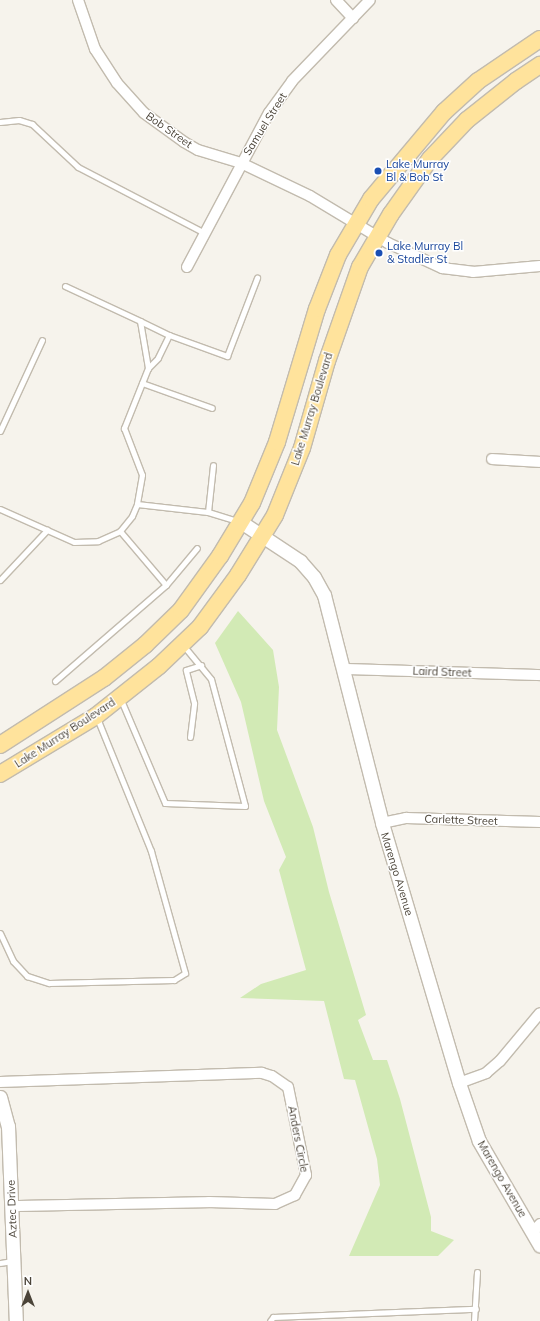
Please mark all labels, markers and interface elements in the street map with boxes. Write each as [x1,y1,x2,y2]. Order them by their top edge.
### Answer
street label: Samuel Street [240,90,290,158]
street label: Bob Street [143,109,195,151]
place label: Lake Murray Bl & Bob St [386,158,449,184]
marker: Lake Murray Bl & Bob St [373,166,383,176]
place label: Lake Murray Bl & Stadler St [387,240,463,266]
marker: Lake Murray Bl & Stadler St [374,248,384,258]
street label: Lake Murray Boulevard [289,351,335,467]
street label: Laird Street [412,664,472,680]
street label: Lake Murray Boulevard [12,695,118,771]
street label: Carlette Street [424,812,498,828]
street label: Marengo Avenue [378,831,416,917]
street label: Anders Circle [285,1105,311,1173]
street label: Marengo Avenue [475,1138,529,1220]
street label: Aztec Drive [4,1180,20,1238]
north arrow [8,1273,48,1313]
text: N [24,1274,32,1288]

